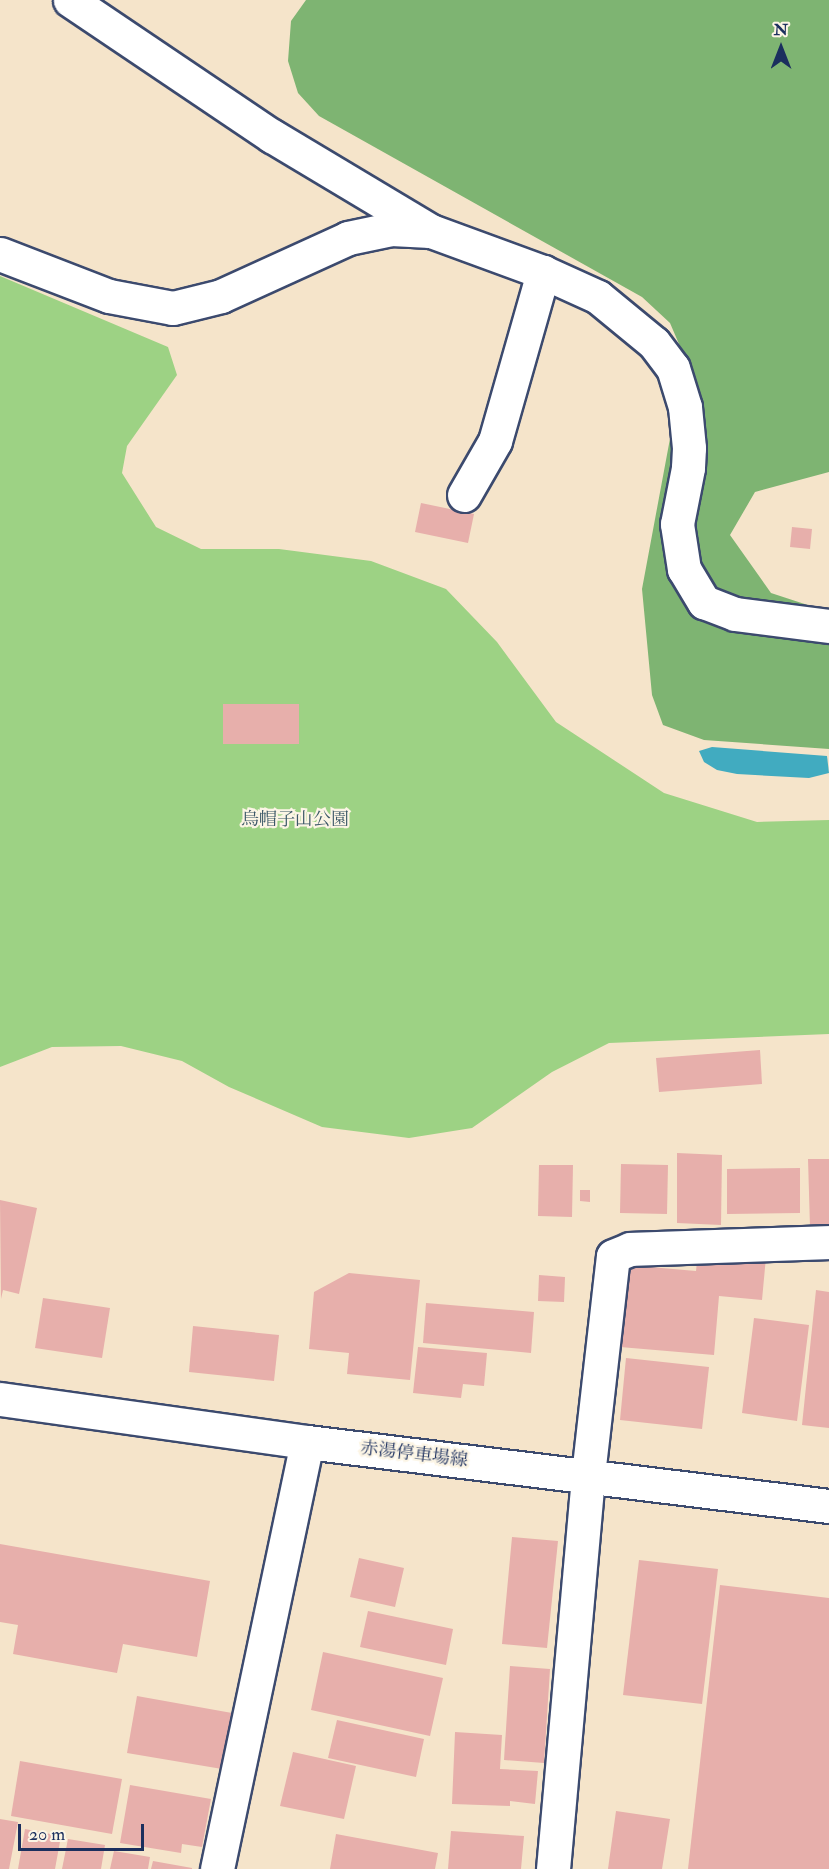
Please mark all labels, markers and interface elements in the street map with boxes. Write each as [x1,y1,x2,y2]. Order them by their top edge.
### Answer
north arrow [751,18,811,78]
text: N [774,20,788,40]
park label: 烏帽子山公園 [241,809,349,831]
street label: 赤湯停車場線 [359,1438,469,1472]
scale bar [21,1812,147,1850]
text: 20 m [29,1823,65,1846]

